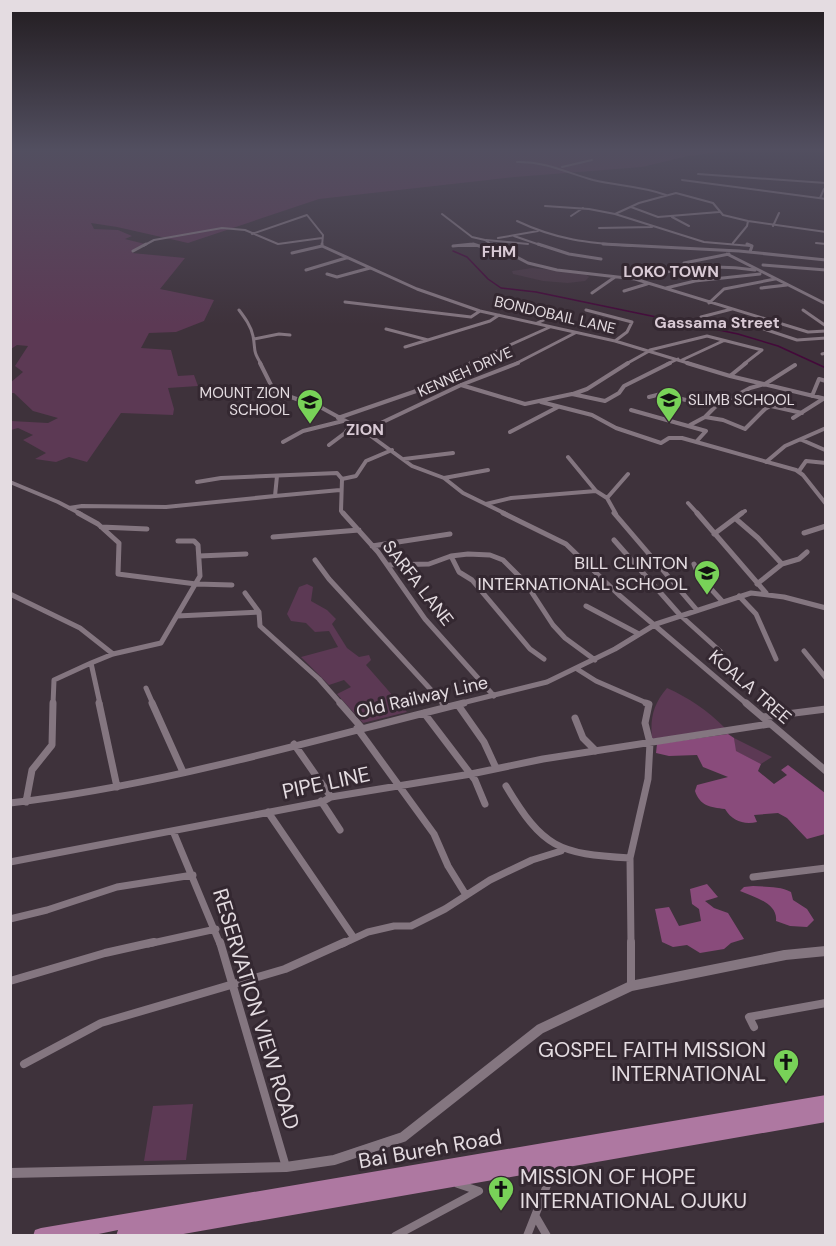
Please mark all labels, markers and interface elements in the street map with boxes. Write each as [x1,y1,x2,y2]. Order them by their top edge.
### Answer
district label: FHM [482,241,516,262]
district label: LOKO TOWN [623,261,719,282]
street label: BONDOBAIL LANE [492,291,618,339]
district label: Gassama Street [654,312,780,333]
street label: KENNEH DRIVE [414,342,516,402]
place label: MOUNT ZION SCHOOL [200,383,290,420]
school or university icon: SLIMB SCHOOL [654,385,684,423]
school or university icon: MOUNT ZION SCHOOL [295,387,325,425]
place label: SLIMB SCHOOL [688,390,795,410]
district label: ZION [346,419,384,440]
street label: SARFA LANE [377,535,459,631]
place label: BILL CLINTON INTERNATIONAL SCHOOL [478,551,688,596]
school or university icon: BILL CLINTON INTERNATIONAL SCHOOL [692,558,722,596]
street label: KOALA TREE [704,644,796,730]
street label: Old Railway Line [354,670,490,724]
street label: PIPE LINE [280,760,372,806]
street label: RESERVATION VIEW ROAD [206,885,306,1133]
place label: GOSPEL FAITH MISSION INTERNATIONAL [538,1036,766,1088]
church icon: GOSPEL FAITH MISSION INTERNATIONAL [771,1047,801,1085]
street label: Bai Bureh Road [356,1123,504,1175]
place label: MISSION OF HOPE INTERNATIONAL OJUKU [520,1163,747,1215]
church icon: MISSION OF HOPE INTERNATIONAL OJUKU [486,1174,516,1212]

